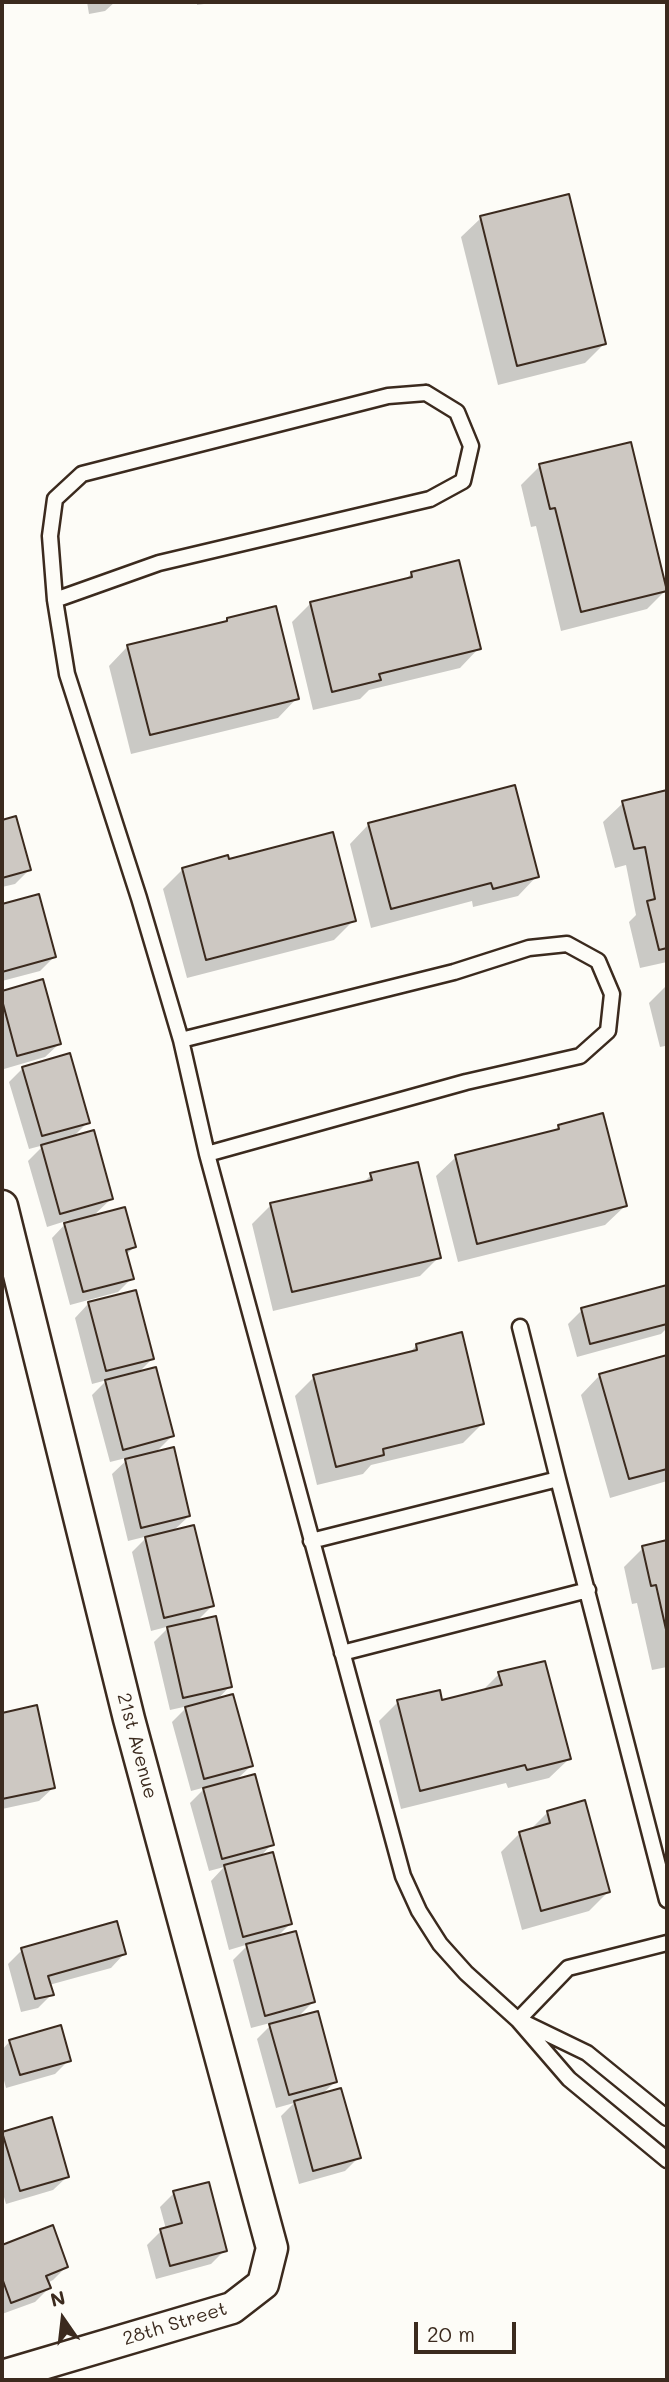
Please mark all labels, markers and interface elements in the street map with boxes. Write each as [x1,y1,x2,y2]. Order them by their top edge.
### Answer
street label: 21st Avenue [112,1691,162,1801]
north arrow [28,2284,98,2354]
text: N [48,2284,68,2312]
street label: 28th Street [120,2297,230,2351]
scale bar [417,2308,518,2352]
text: 20 m [427,2320,475,2347]

